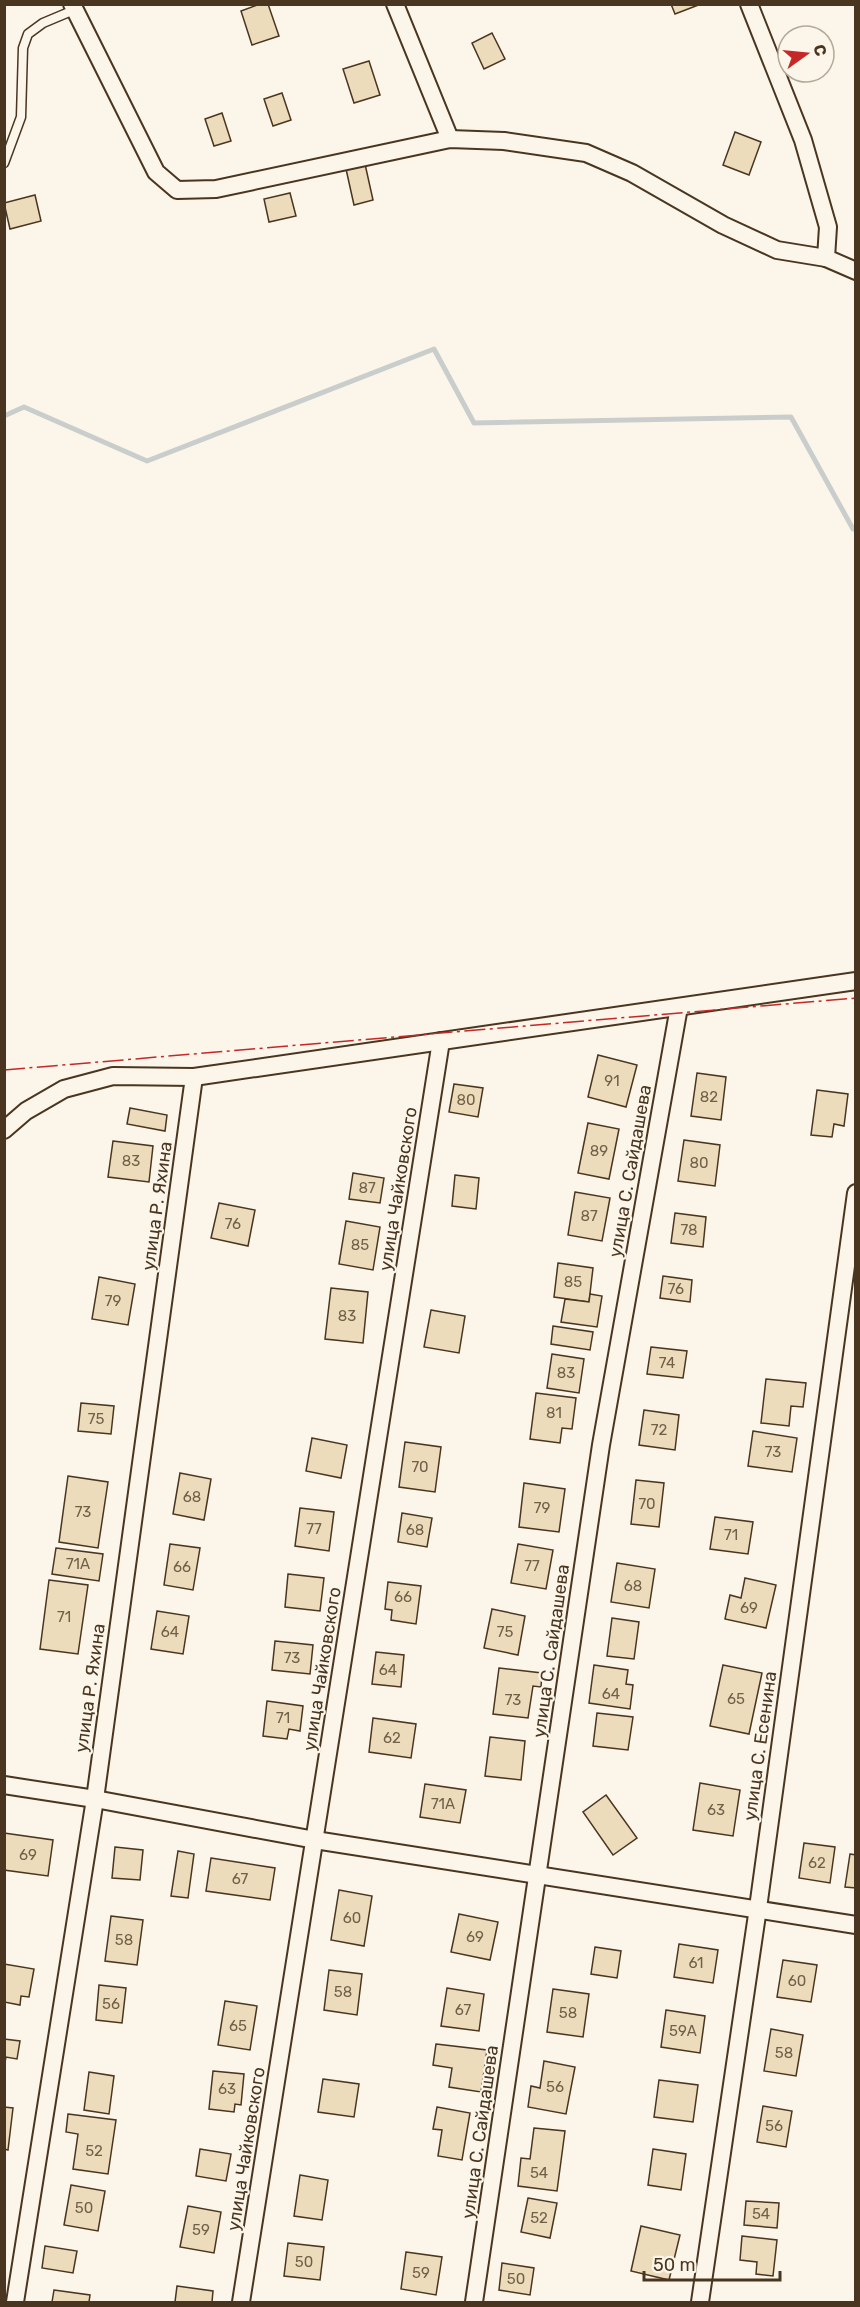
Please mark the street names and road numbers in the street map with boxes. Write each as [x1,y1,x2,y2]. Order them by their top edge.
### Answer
street label: улица С. Сайдашева [604,1083,656,1259]
street label: улица Чайковского [374,1105,422,1273]
street label: улица Р. Яхина [137,1140,177,1272]
street label: улица С. Сайдашева [528,1563,574,1739]
street label: улица Чайковского [298,1585,346,1753]
street label: улица Р. Яхина [70,1622,110,1754]
street label: улица С. Есенина [739,1670,781,1822]
street label: улица С. Сайдашева [457,2044,503,2220]
street label: улица Чайковского [222,2065,270,2233]

